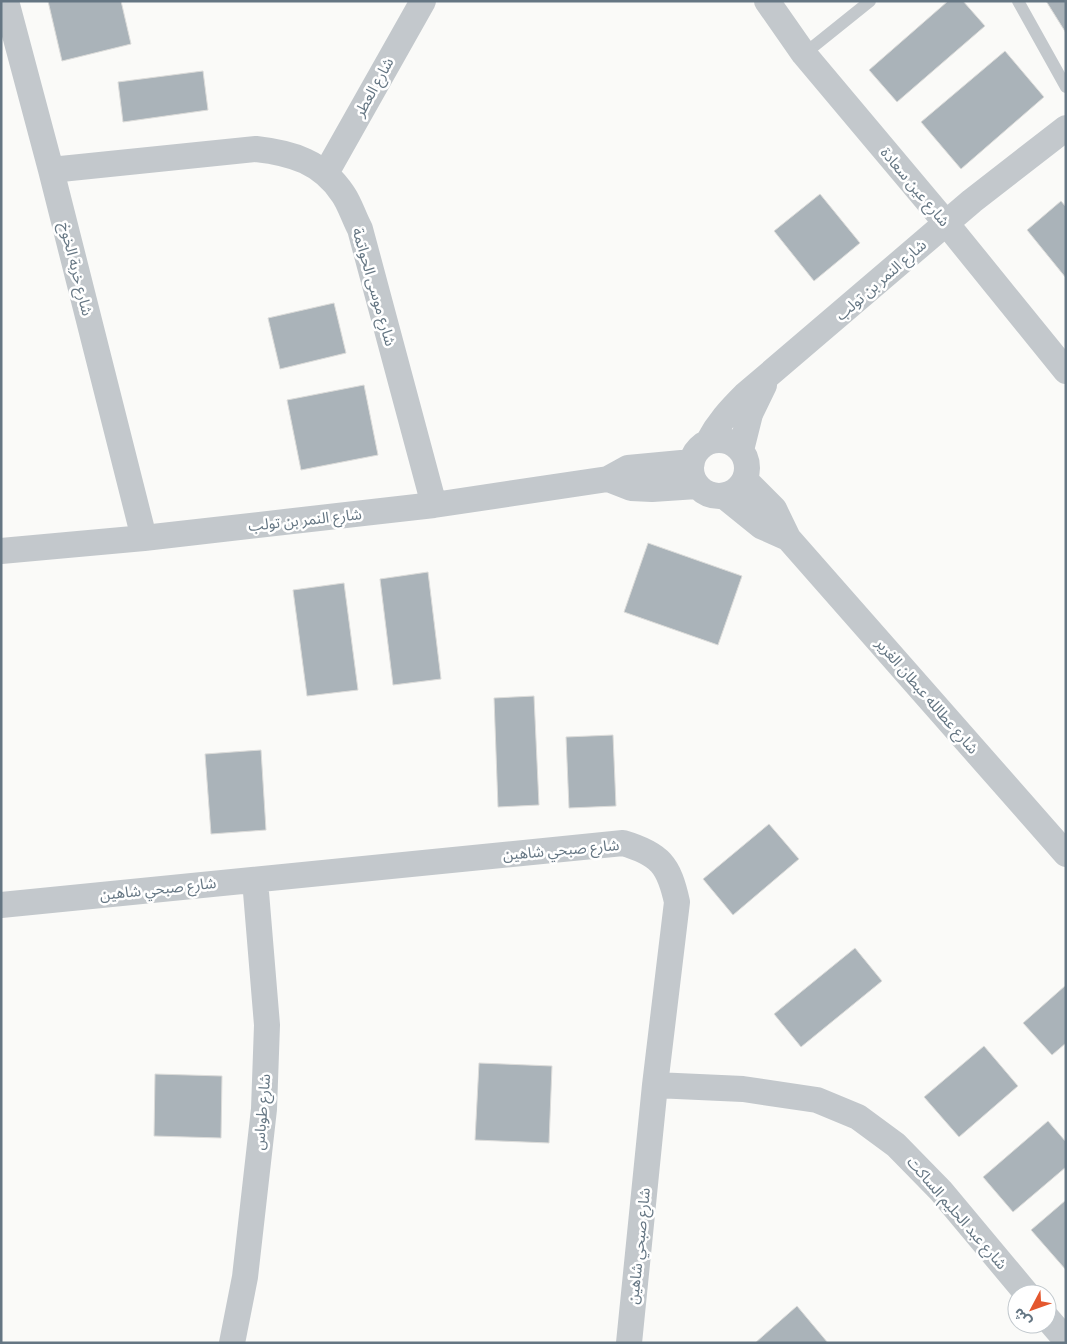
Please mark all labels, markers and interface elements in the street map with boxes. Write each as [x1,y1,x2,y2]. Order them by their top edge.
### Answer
street label: شارع العطر [350,54,400,122]
street label: شارع عين سعادة [874,144,953,232]
street label: شارع خربة الخوخ [53,220,96,319]
street label: شارع موسى الحواتمة [346,226,400,349]
street label: شارع النمر بن تولب [832,236,932,326]
street label: شارع النمر بن تولب [247,505,363,538]
street label: شارع عطالله عبطان الغرير [869,634,982,760]
street label: شارع صبحي شاهين [502,836,621,867]
street label: شارع صبحي شاهين [99,874,218,907]
street label: شارع طوباس [250,1073,277,1151]
street label: شارع عبد الحليم الساكت [901,1153,1011,1275]
street label: شارع صبحي شاهين [624,1187,657,1305]
north arrow [1007,1284,1057,1334]
text: ش [1010,1304,1035,1330]

